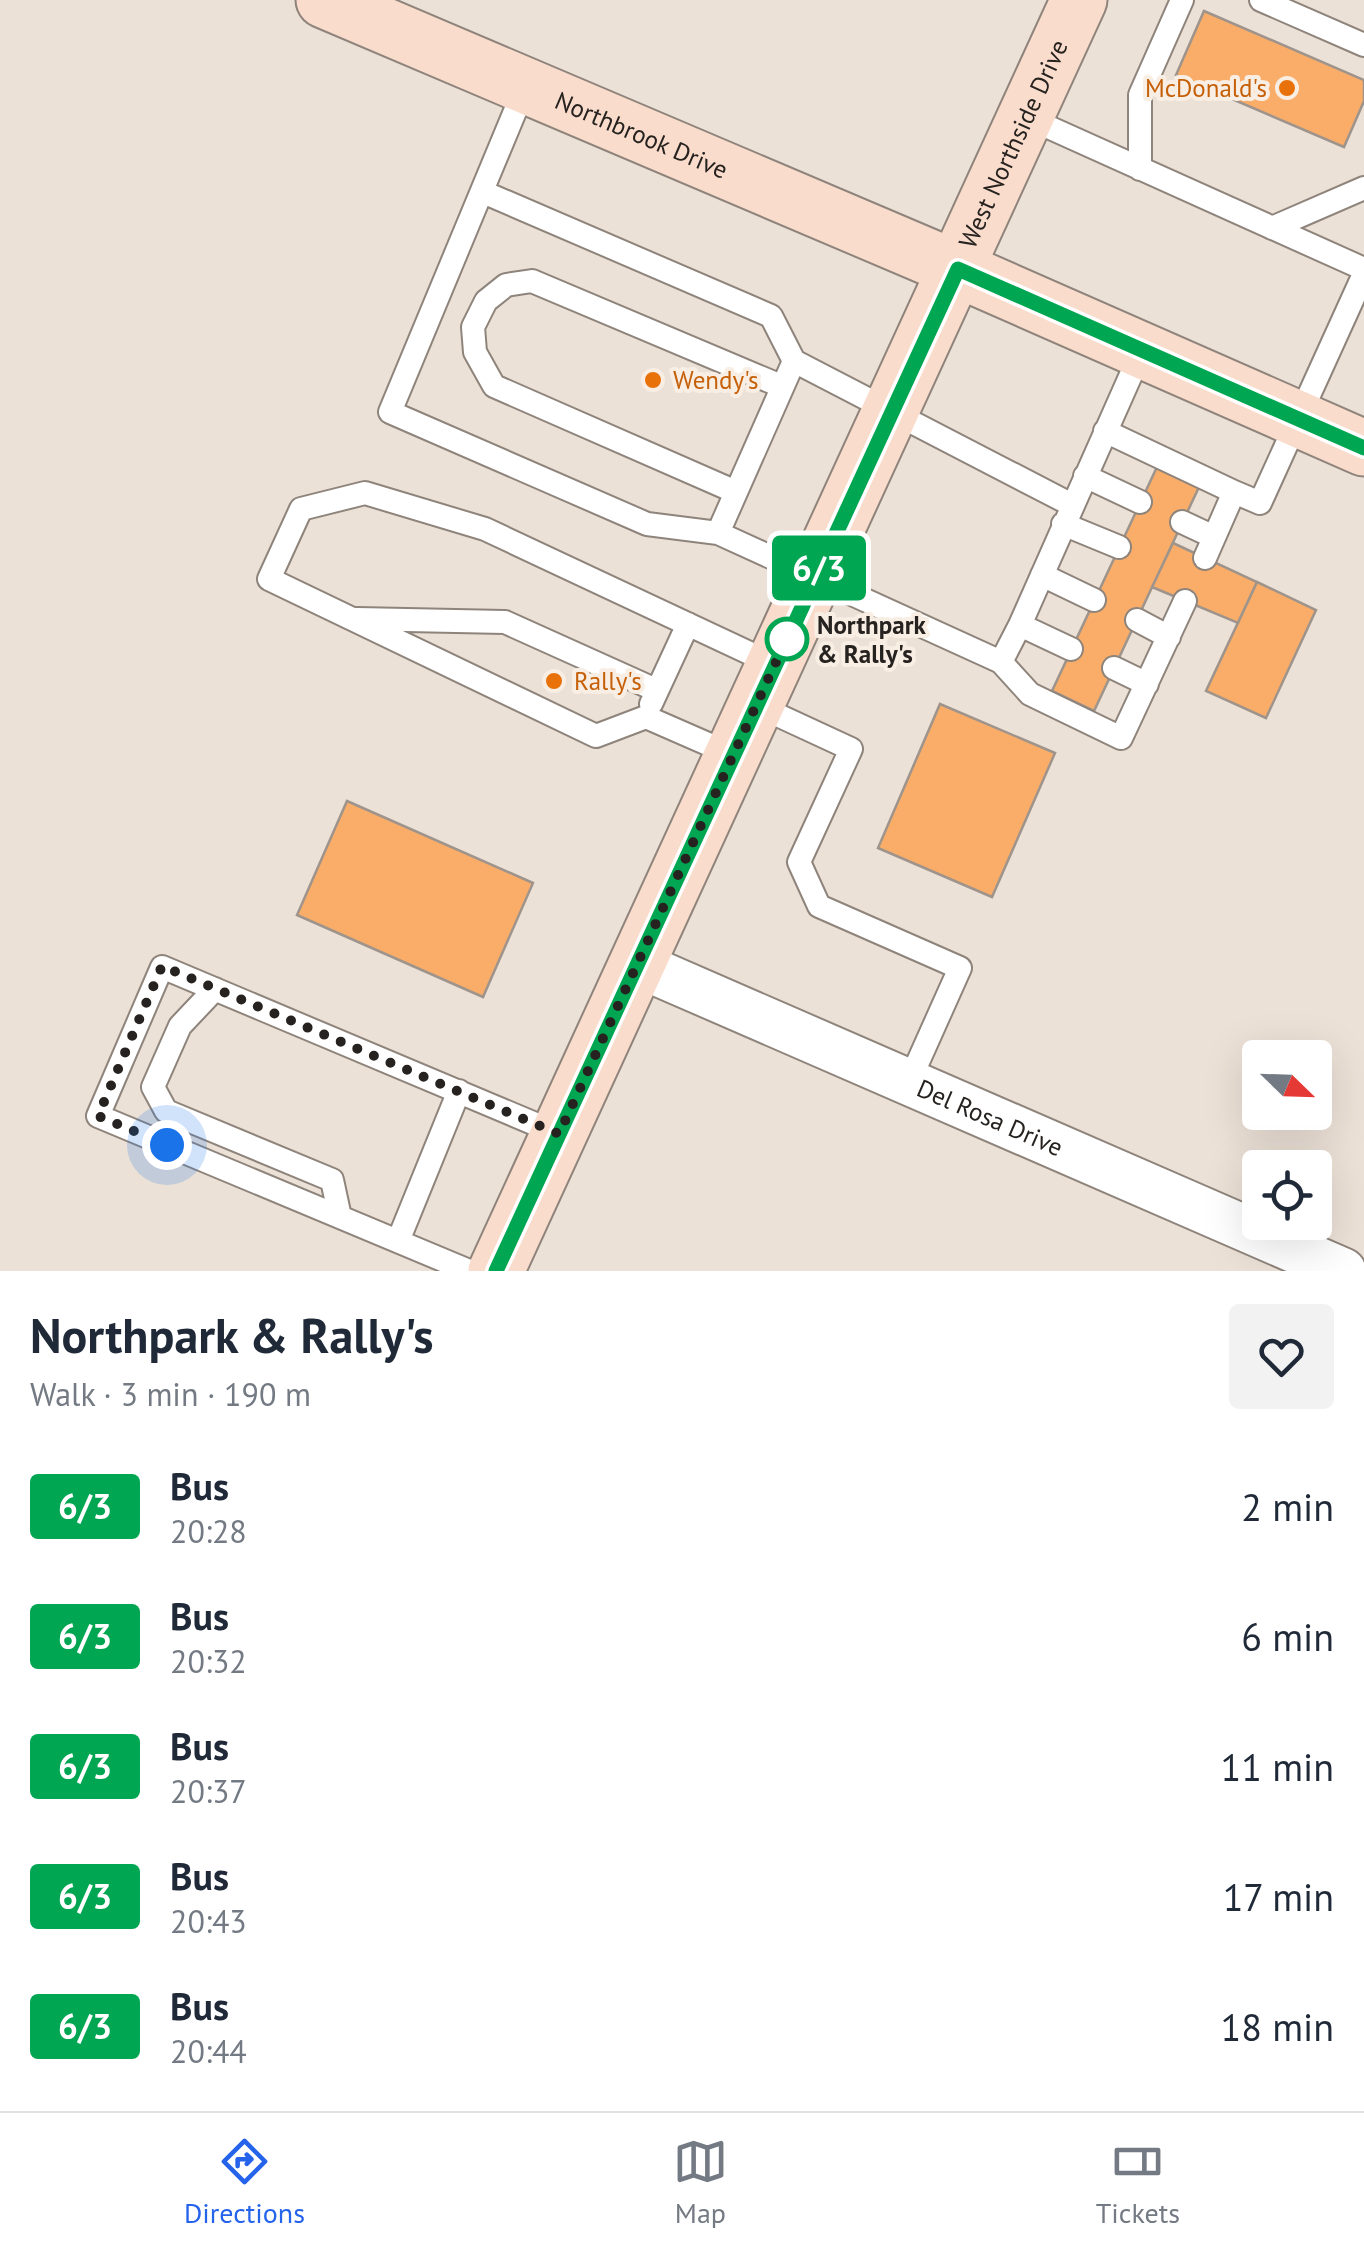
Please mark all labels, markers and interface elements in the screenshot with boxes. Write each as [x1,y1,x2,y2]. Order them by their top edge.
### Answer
street label: West Northside Drive [951,35,1075,253]
place label: McDonald's [1145,72,1267,104]
marker: McDonald's [1276,77,1298,99]
street label: Northbrook Drive [550,84,733,186]
place label: Wendy's [673,364,759,396]
marker: Wendy's [642,369,664,391]
line badge: 6/3 [762,536,876,600]
text: 6/3 [792,545,846,591]
place label: Northpark & Rally's [817,609,926,670]
marker: Northpark & Rally's [766,618,808,660]
place label: Rally's [574,665,642,697]
marker: Rally's [543,670,565,692]
north arrow [1242,1040,1332,1130]
map controls [1242,1040,1332,1240]
street label: Del Rosa Drive [912,1072,1068,1163]
your location [142,1120,192,1170]
button: locate [1242,1150,1332,1240]
text: Northpark & Rally's [30,1304,433,1366]
button: heart [1229,1304,1334,1409]
text: Walk · 3 min · 190 m [30,1373,311,1415]
text: Bus [170,1461,229,1510]
text: 2 min [1241,1482,1334,1531]
text: 6/3 [58,1483,112,1529]
text: 20:28 [170,1510,247,1552]
text: Bus [170,1591,229,1640]
text: 6 min [1241,1612,1334,1661]
text: 6/3 [58,1613,112,1659]
text: 20:32 [170,1640,247,1682]
text: Bus [170,1721,229,1770]
text: 11 min [1221,1742,1334,1791]
text: 6/3 [58,1743,112,1789]
text: 20:37 [170,1770,247,1812]
text: Bus [170,1851,229,1900]
text: 17 min [1223,1872,1334,1921]
text: 6/3 [58,1873,112,1919]
text: 20:43 [170,1900,247,1942]
text: Bus [170,1981,229,2030]
text: 18 min [1221,2002,1334,2051]
text: 6/3 [58,2003,112,2049]
text: 20:44 [170,2030,247,2072]
tab: Directions [184,2134,305,2231]
tab: Map [673,2134,728,2231]
tab: Tickets [1096,2134,1180,2231]

